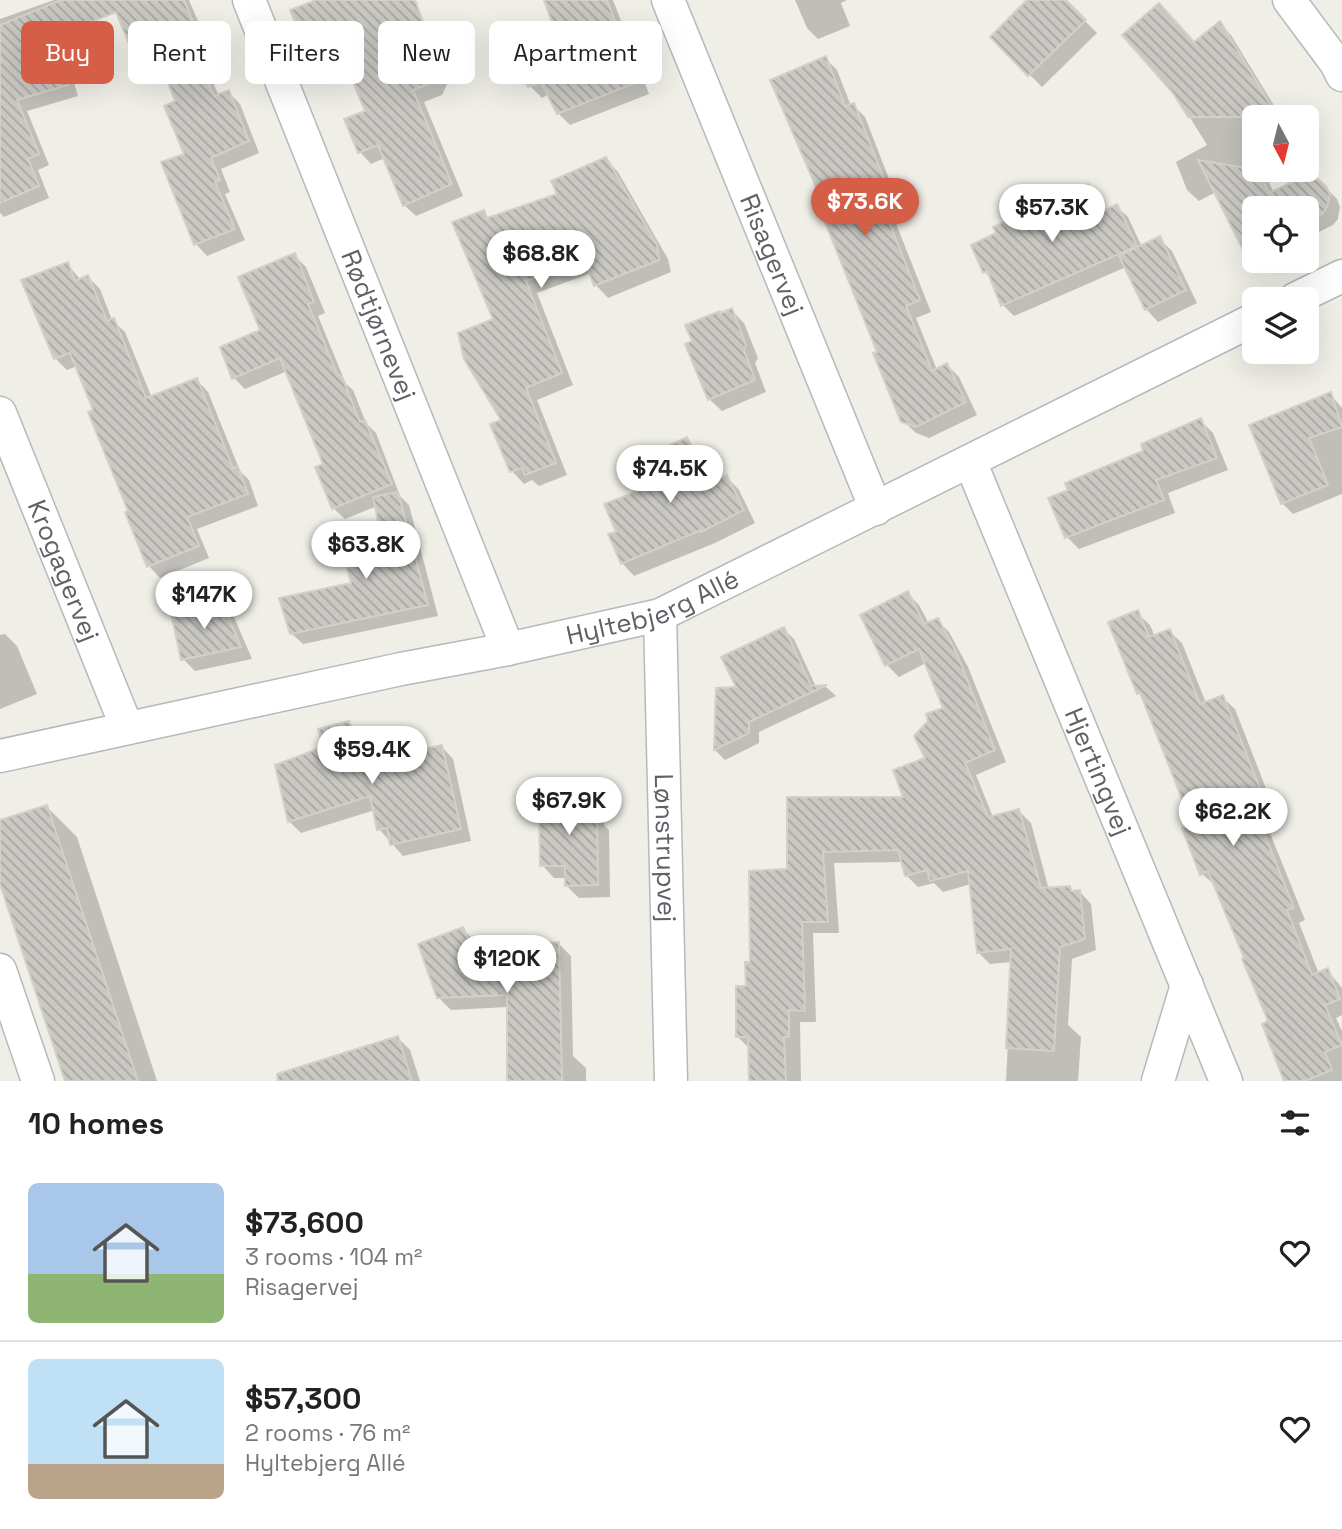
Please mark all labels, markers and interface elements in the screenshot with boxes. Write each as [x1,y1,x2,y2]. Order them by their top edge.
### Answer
chip: Buy [21,21,114,84]
chip: Rent [128,21,231,84]
chip: Filters [245,21,364,84]
chip: New [378,21,475,84]
chip: Apartment [489,21,662,84]
north arrow [1242,105,1320,182]
map controls [1242,105,1319,364]
pin: $73.6K [808,178,922,238]
pin: $57.3K [995,184,1109,244]
text: $73.6K [827,186,903,216]
street label: Risagervej [732,189,812,320]
text: $57.3K [1015,192,1089,222]
button: locate [1242,196,1319,273]
pin: $68.8K [484,230,598,290]
text: $68.8K [502,238,580,268]
street label: Rødtjørnevej [333,245,424,406]
button: layers [1242,287,1319,364]
pin: $74.5K [613,446,727,505]
text: $74.5K [632,453,708,483]
street label: Krogagervej [20,495,107,647]
pin: $63.8K [309,522,423,581]
text: $63.8K [327,529,405,559]
street label: Hyltebjerg Allé [563,561,745,653]
pin: $147K [155,572,253,631]
text: $147K [171,579,237,609]
street label: Hjertingvej [1057,703,1140,840]
pin: $59.4K [315,726,429,786]
text: $59.4K [333,734,411,764]
street label: Lønstrupvej [647,773,684,923]
pin: $67.9K [512,778,626,837]
text: $67.9K [532,785,606,815]
pin: $62.2K [1176,788,1290,848]
text: $62.2K [1195,796,1271,826]
pin: $120K [458,936,556,995]
text: $120K [473,943,541,973]
text: 10 homes [28,1104,164,1143]
icon: filters [1276,1104,1314,1142]
text: $73,600 [245,1203,364,1242]
icon: home [84,1211,168,1295]
icon: heart [1276,1234,1314,1272]
text: 3 rooms · 104 m² [245,1242,422,1272]
text: Risagervej [245,1272,358,1302]
text: $57,300 [245,1379,361,1418]
icon: home [84,1387,168,1471]
icon: heart [1276,1410,1314,1448]
text: 2 rooms · 76 m² [245,1418,410,1448]
text: Hyltebjerg Allé [245,1448,406,1478]

